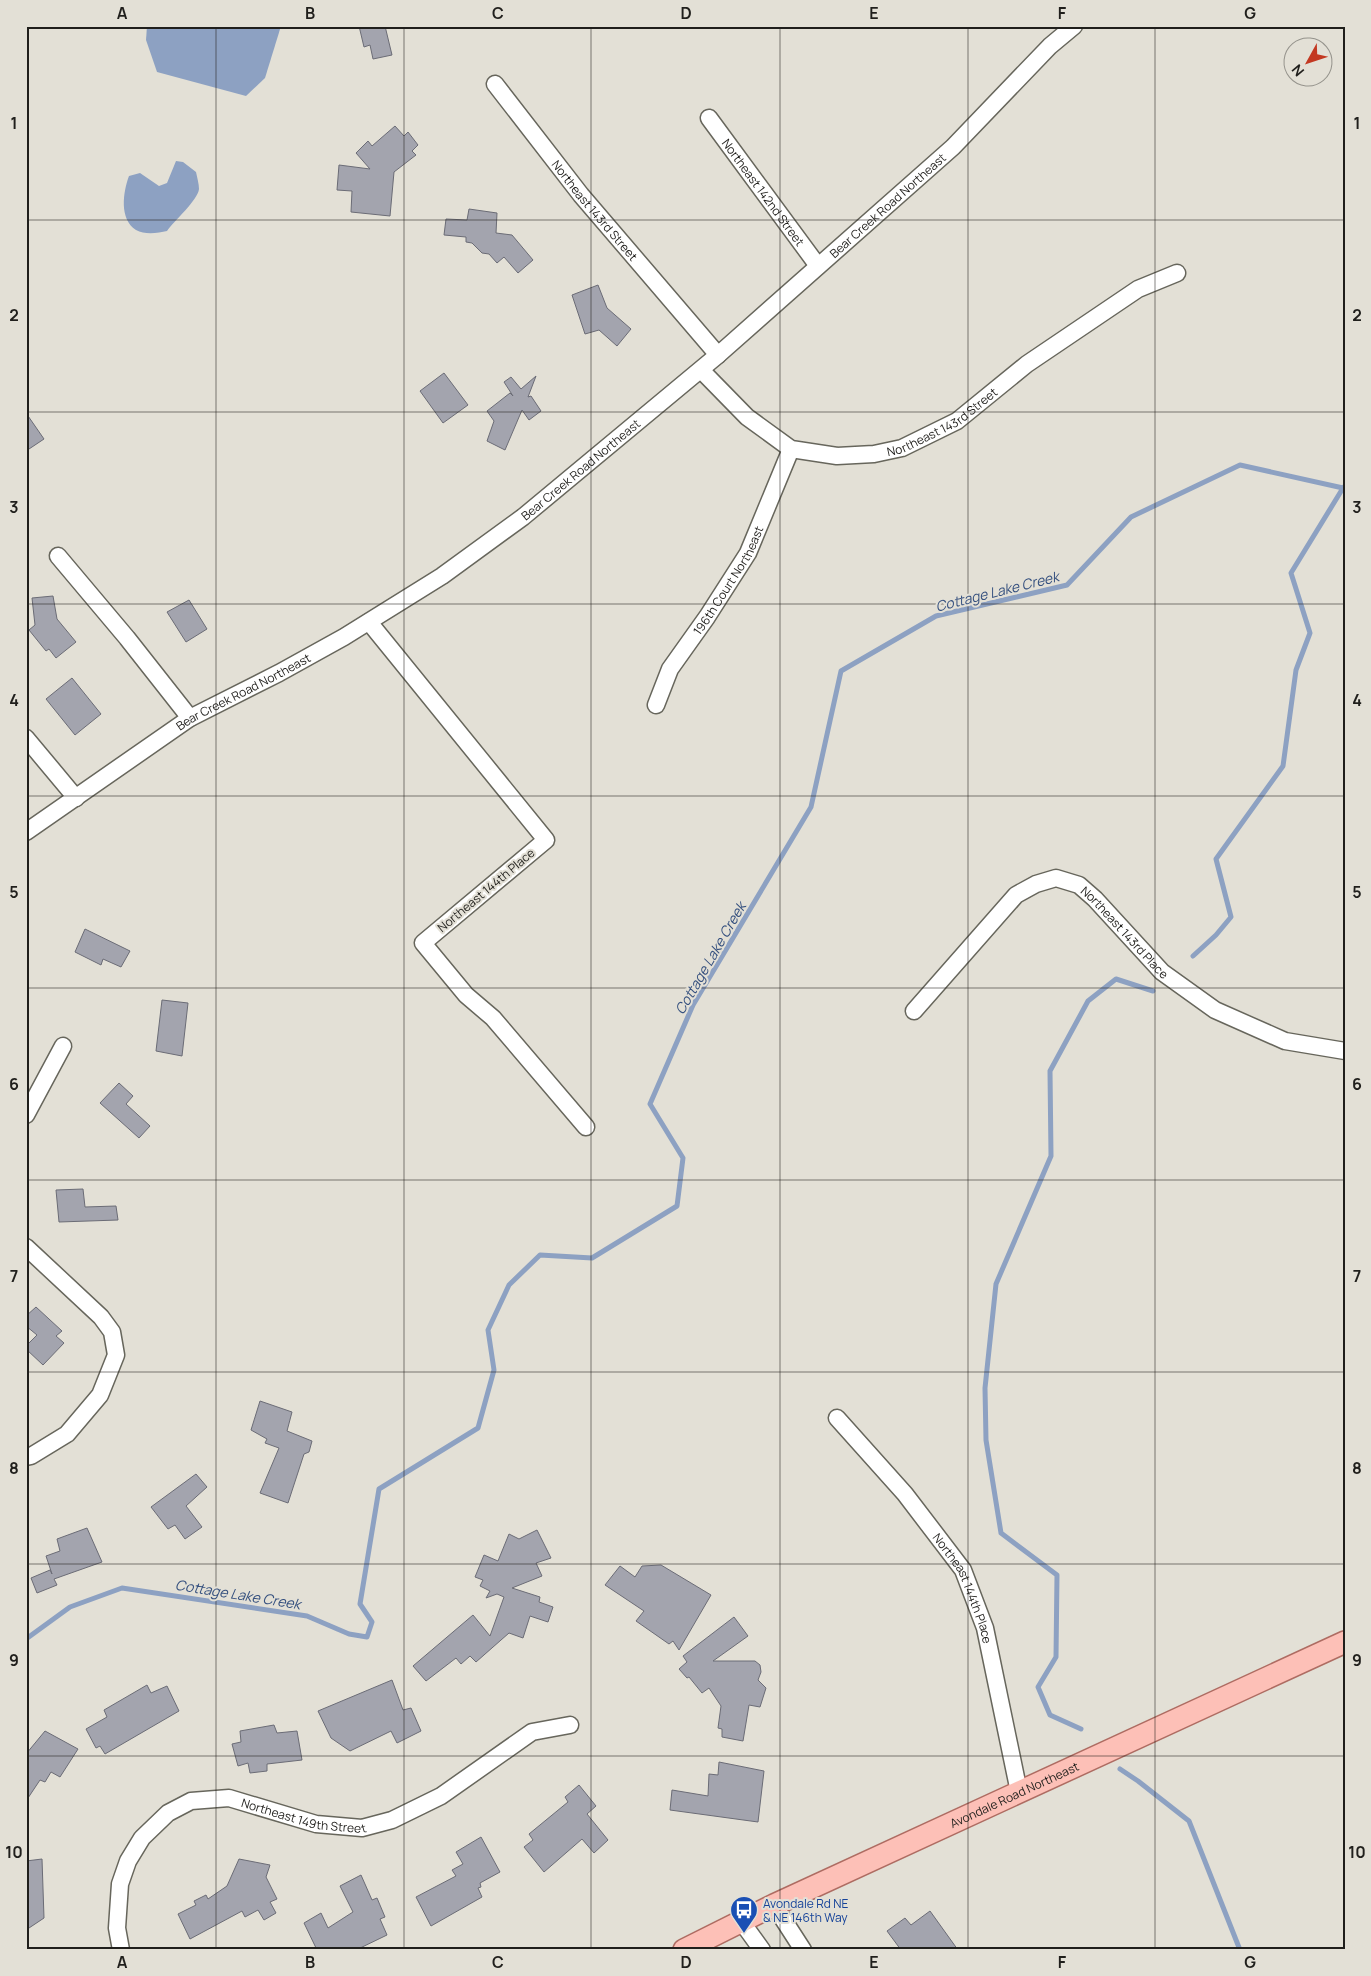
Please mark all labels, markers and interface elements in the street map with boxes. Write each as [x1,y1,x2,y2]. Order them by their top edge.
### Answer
text: A [117,2,128,24]
text: B [305,2,315,24]
text: C [492,2,504,24]
text: D [680,2,692,24]
text: E [869,2,879,24]
text: F [1058,2,1067,24]
text: G [1244,2,1256,24]
north arrow [1284,38,1334,88]
text: N [1287,61,1308,81]
text: 1 [10,112,18,134]
text: 1 [1353,112,1361,134]
street label: Northeast 142nd Street [718,135,809,249]
street label: Bear Creek Road Northeast [825,149,949,261]
street label: Northeast 143rd Street [548,156,642,264]
text: 2 [9,304,19,326]
text: 2 [1352,304,1362,326]
street label: Northeast 143rd Street [885,383,1001,460]
street label: Bear Creek Road Northeast [517,415,644,524]
text: 3 [9,496,19,518]
text: 3 [1352,496,1362,518]
street label: 196th Court Northeast [689,523,767,638]
water label: Cottage Lake Creek [933,566,1063,616]
street label: Bear Creek Road Northeast [172,649,314,734]
text: 4 [9,689,19,711]
text: 4 [1352,689,1362,711]
street label: Northeast 144th Place [434,844,538,936]
text: 5 [9,881,19,903]
text: 5 [1352,881,1362,903]
street label: Northeast 143rd Place [1077,882,1172,982]
water label: Cottage Lake Creek [670,897,751,1018]
text: 6 [9,1073,19,1095]
text: 6 [1352,1073,1362,1095]
text: 7 [10,1265,18,1287]
text: 7 [1353,1265,1361,1287]
text: 8 [9,1457,19,1479]
text: 8 [1352,1457,1362,1479]
street label: Northeast 144th Place [929,1529,996,1645]
water label: Cottage Lake Creek [174,1575,304,1614]
text: 9 [9,1649,19,1671]
text: 9 [1352,1649,1362,1671]
street label: Avondale Road Northeast [947,1757,1082,1831]
street label: Northeast 149th Street [239,1794,368,1836]
text: 10 [5,1841,23,1863]
text: 10 [1348,1841,1366,1863]
bus stop icon: Avondale Rd NE & NE 146th Way [729,1895,759,1934]
place label: Avondale Rd NE & NE 146th Way [763,1895,848,1926]
text: A [117,1951,128,1973]
text: B [305,1951,315,1973]
text: C [492,1951,504,1973]
text: D [680,1951,692,1973]
text: E [869,1951,879,1973]
text: F [1058,1951,1067,1973]
text: G [1244,1951,1256,1973]

